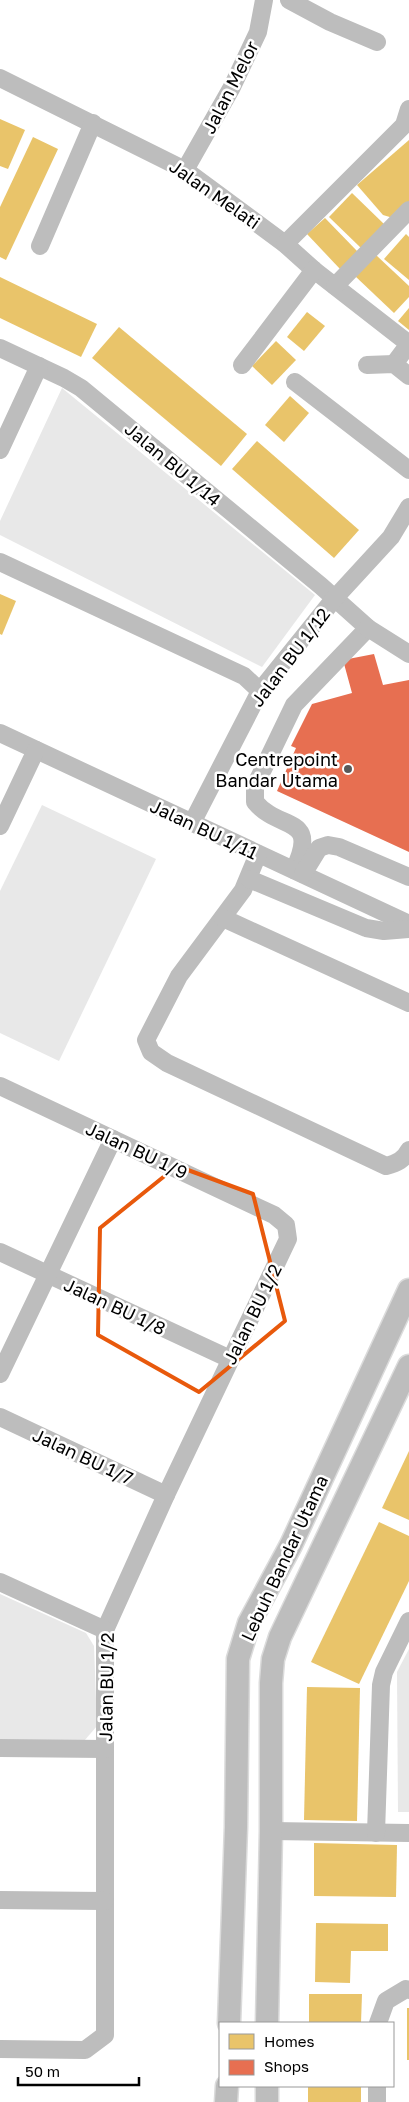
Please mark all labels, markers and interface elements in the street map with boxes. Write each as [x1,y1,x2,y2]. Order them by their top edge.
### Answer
street label: Jalan Melor [197,37,263,137]
street label: Jalan Melati [166,155,264,233]
street label: Jalan BU 1/14 [121,418,225,511]
street label: Jalan BU 1/12 [246,603,334,711]
place label: Centrepoint Bandar Utama [215,748,338,791]
marker: Centrepoint Bandar Utama [342,763,354,775]
street label: Jalan BU 1/11 [147,794,262,864]
street label: Jalan BU 1/9 [83,1117,191,1183]
street label: Jalan BU 1/2 [218,1260,286,1368]
street label: Jalan BU 1/8 [61,1273,169,1339]
street label: Jalan BU 1/7 [29,1423,137,1489]
street label: Lebuh Bandar Utama [236,1471,332,1645]
street label: Jalan BU 1/2 [94,1632,118,1742]
legend [219,2022,394,2087]
text: Homes [264,2032,314,2050]
scale bar [18,2054,139,2086]
text: Shops [264,2057,309,2075]
text: 50 m [25,2062,60,2080]

